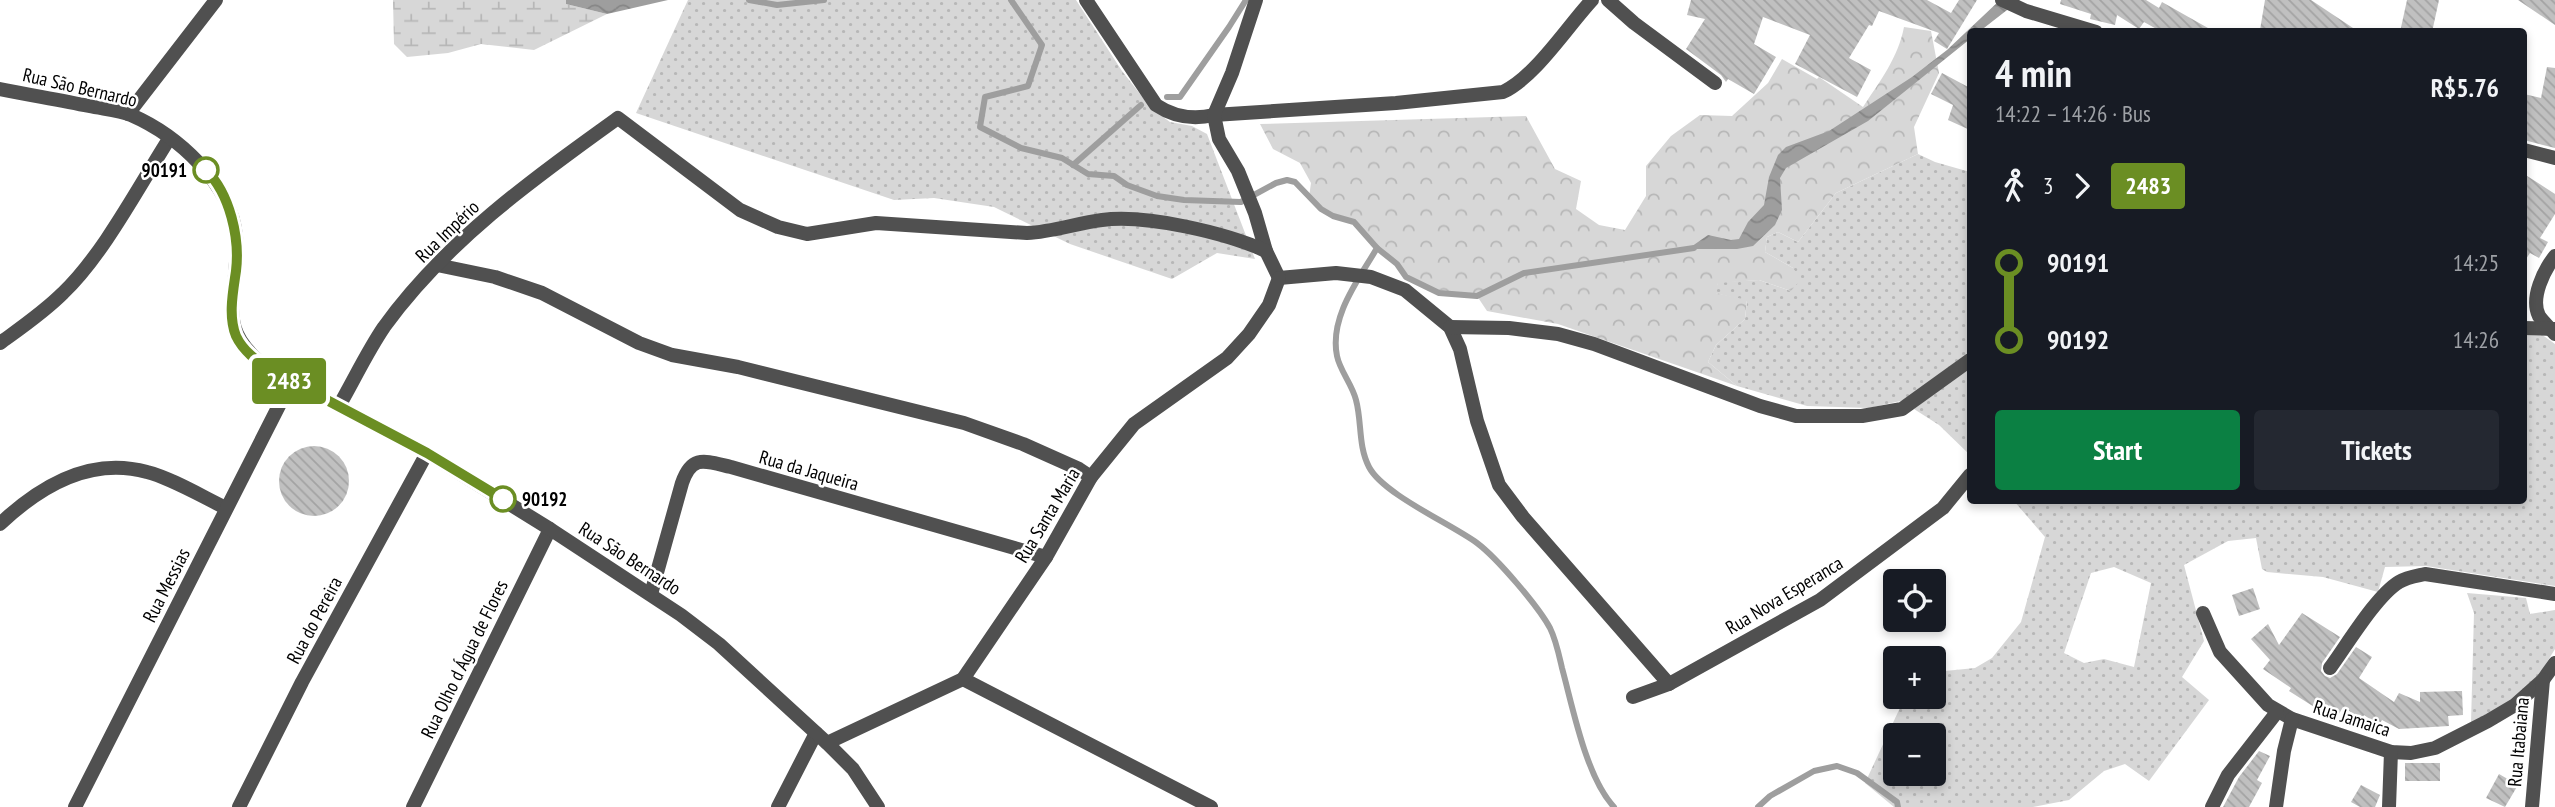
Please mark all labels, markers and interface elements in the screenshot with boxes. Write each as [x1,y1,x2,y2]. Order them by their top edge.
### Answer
text: 4 min [1995,48,2072,97]
street label: Rua São Bernardo [21,62,139,112]
text: R$5.76 [2431,71,2499,104]
text: 14:22 – 14:26 · Bus [1995,99,2151,128]
marker: 90191 [193,157,219,183]
place label: 90191 [142,158,187,182]
icon: walk [1995,167,2033,205]
icon: forward [2063,167,2101,205]
text: 2483 [2125,170,2171,201]
text: 3 [2043,171,2053,200]
street label: Rua Império [410,195,484,267]
text: 90191 [2047,246,2109,279]
text: 14:25 [2453,248,2499,277]
text: 90192 [2047,323,2109,356]
text: 14:26 [2453,325,2499,354]
line badge: 2483 [240,358,338,404]
text: 2483 [266,365,312,396]
button: Start [1995,410,2240,490]
button: Tickets [2254,410,2499,490]
street label: Rua da Jaqueira [757,444,861,496]
street label: Rua Santa Maria [1009,463,1085,567]
marker: 90192 [490,486,516,512]
place label: 90192 [522,487,567,511]
street label: Rua São Bernardo [575,516,685,600]
street label: Rua Messias [137,544,195,626]
street label: Rua Nova Esperanca [1721,551,1847,639]
map controls [1883,569,1946,786]
button: locate [1883,569,1946,632]
street label: Rua do Pereira [281,572,347,668]
street label: Rua Olho d Água de Flores [415,576,513,742]
button: + [1883,646,1946,709]
street label: Rua Jamaica [2310,694,2394,742]
street label: Rua Itabaiana [2502,696,2534,788]
button: − [1883,723,1946,786]

